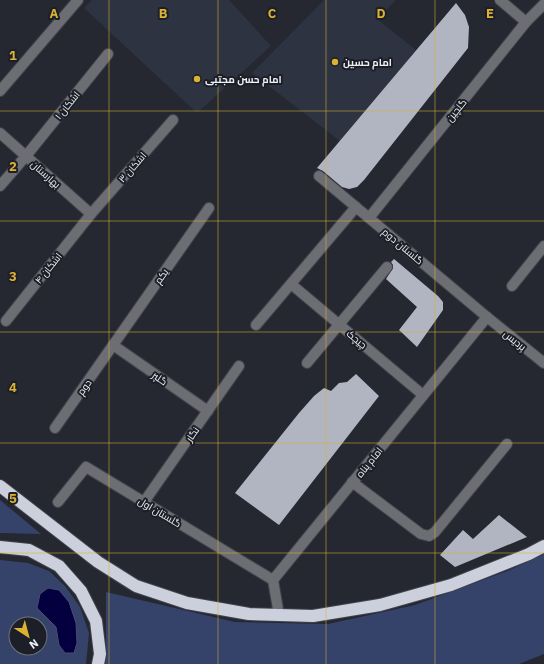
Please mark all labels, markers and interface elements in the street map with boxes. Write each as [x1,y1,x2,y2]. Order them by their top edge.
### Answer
text: A [50,5,59,22]
text: B [159,5,168,22]
text: C [268,5,277,22]
text: D [376,5,386,22]
text: E [486,5,494,22]
text: 1 [9,47,17,64]
place label: امام حسین [343,56,392,70]
marker: امام حسین [330,57,340,67]
place label: امام حسن مجتبی [205,73,282,87]
marker: امام حسن مجتبی [192,74,202,84]
street label: اشکان ۱ [52,89,83,122]
street label: گلچین [443,96,470,124]
street label: اشکان ۳ [116,149,149,185]
text: 2 [9,158,17,175]
street label: بهارستان [28,158,63,191]
street label: گلستان دوم [379,225,426,268]
street label: اشکان ۴ [32,250,65,286]
street label: یکم [152,266,172,287]
text: 3 [9,268,17,285]
street label: چیچک [344,327,370,352]
street label: پردیس [501,327,529,354]
street label: گلپر [149,368,170,388]
street label: دوم [74,377,95,398]
text: 4 [9,379,17,396]
street label: نگار [182,424,202,445]
street label: امام پناه [353,445,386,481]
text: 5 [9,490,17,507]
street label: گلستان اول [136,494,184,530]
north arrow [8,616,48,656]
text: N [27,636,41,652]

